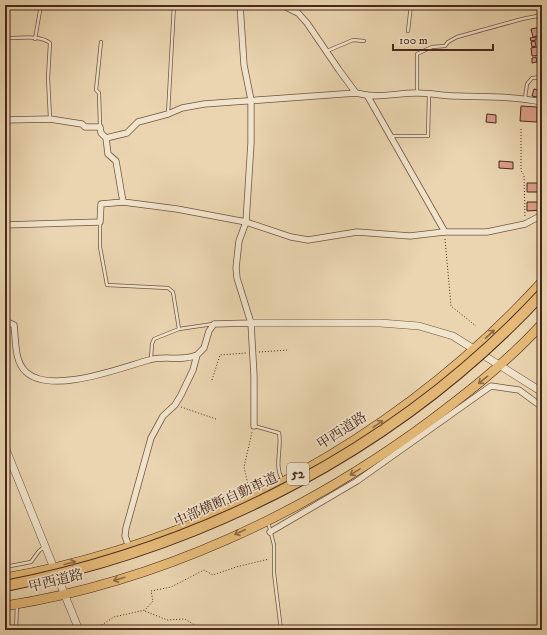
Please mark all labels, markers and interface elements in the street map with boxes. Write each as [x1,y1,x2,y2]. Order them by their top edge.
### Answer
scale bar [393,26,493,52]
text: 100 m [399,33,428,48]
one-way arrow [485,329,496,338]
one-way arrow [478,376,489,384]
street label: 甲西道路 [314,408,370,454]
one-way arrow [373,420,384,428]
road number: 52 [287,463,309,485]
street label: 中部横断自動車道 [171,469,281,531]
one-way arrow [349,469,361,477]
one-way arrow [234,529,246,536]
one-way arrow [64,559,77,567]
street label: 甲西道路 [27,565,85,597]
one-way arrow [113,576,126,583]

